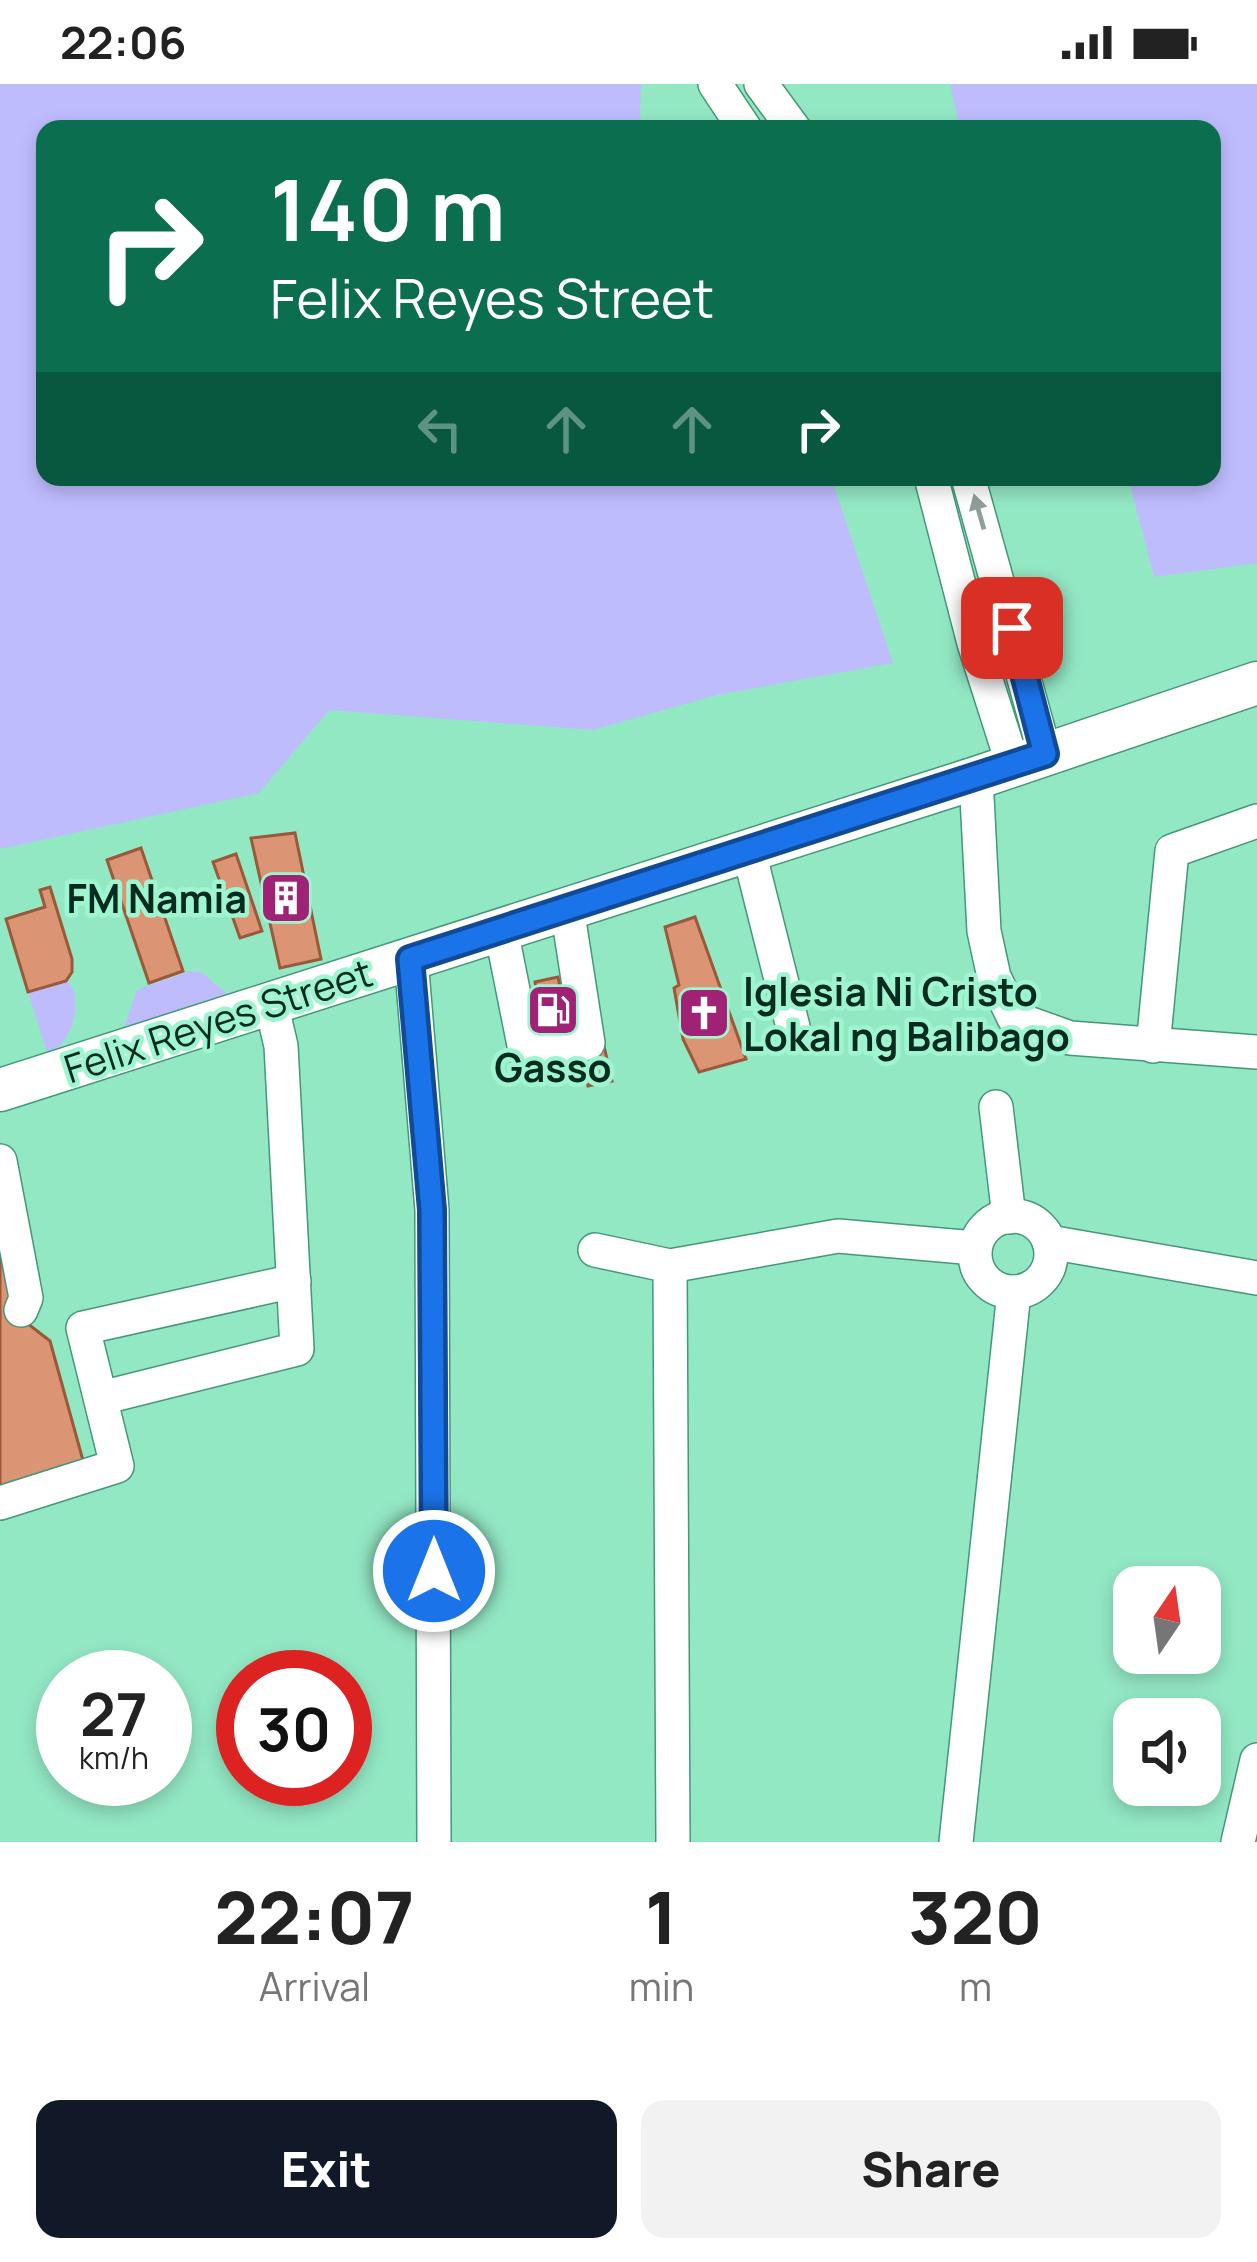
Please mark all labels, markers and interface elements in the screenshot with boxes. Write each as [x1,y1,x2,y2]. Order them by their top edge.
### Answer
text: 22:06 [60,11,187,73]
text: 140 m [270,151,506,266]
icon: right [72,168,228,324]
text: Felix Reyes Street [270,260,714,334]
icon: left [407,396,473,462]
icon: ahead [533,396,599,462]
icon: ahead [659,396,725,462]
icon: right [785,396,851,462]
one-way arrow [969,493,987,530]
pin [961,577,1063,679]
icon: arrive [979,595,1045,661]
building icon: FM Namia [258,870,314,926]
place label: FM Namia [67,871,247,925]
street label: Felix Reyes Street [57,945,379,1095]
place label: Iglesia Ni Cristo Lokal ng Balibago [743,964,1070,1063]
fuel station icon: Gasso [525,982,581,1038]
church icon: Iglesia Ni Cristo Lokal ng Balibago [676,985,732,1041]
place label: Gasso [494,1040,612,1094]
position arrow [371,1508,497,1634]
north arrow [1113,1566,1221,1674]
map controls [1113,1566,1221,1806]
speed limit sign: 30 [216,1650,372,1806]
text: 27 [80,1672,148,1754]
button: sound [1113,1698,1221,1806]
text: km/h [79,1737,149,1778]
text: 22:07 [214,1867,415,1966]
text: 1 [645,1867,678,1966]
text: 320 [908,1867,1043,1966]
text: Arrival [259,1959,370,2013]
text: min [629,1959,694,2013]
text: m [959,1959,992,2013]
button: Exit [36,2100,617,2238]
button: Share [641,2100,1221,2238]

